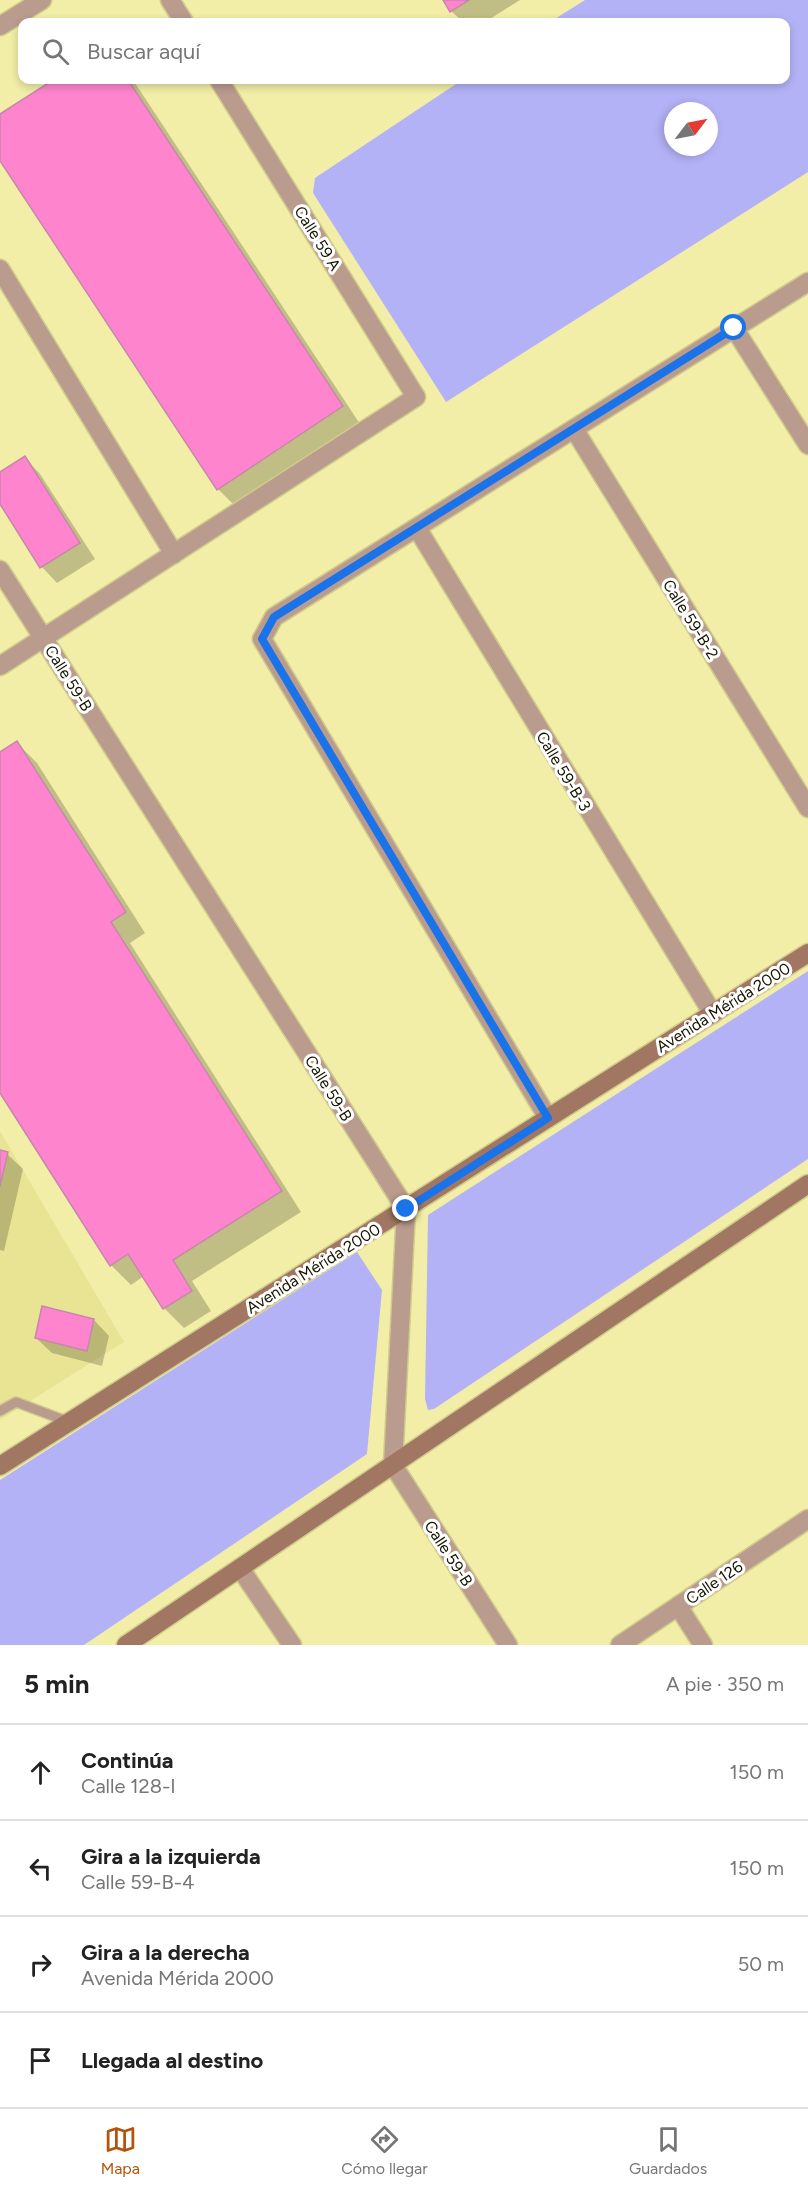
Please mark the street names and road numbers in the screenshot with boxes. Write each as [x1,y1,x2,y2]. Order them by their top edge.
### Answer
street label: Calle 59 A [290,203,345,274]
street label: Calle 59-B-2 [659,576,722,662]
street label: Calle 59-B [41,642,96,715]
street label: Calle 59-B-3 [532,728,595,815]
street label: Avenida Mérida 2000 [653,958,794,1056]
street label: Calle 59-B [301,1052,356,1125]
street label: Avenida Mérida 2000 [243,1219,384,1317]
street label: Calle 59-B [420,1517,477,1590]
street label: Calle 126 [682,1557,746,1608]

